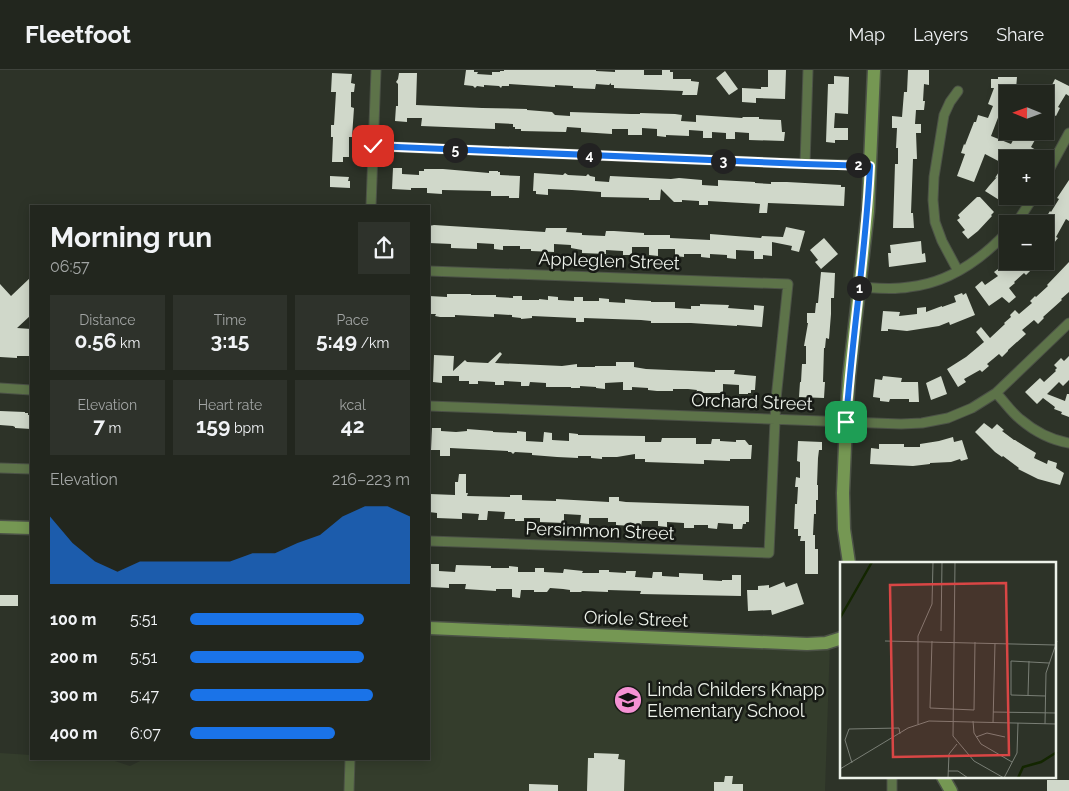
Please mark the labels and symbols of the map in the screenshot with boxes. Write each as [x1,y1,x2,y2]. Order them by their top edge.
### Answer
north arrow [999,85,1054,140]
pin [352,125,394,167]
pin: 5 [442,138,468,162]
pin: 4 [576,142,602,168]
pin: 3 [710,148,736,174]
pin: 2 [846,152,870,178]
street label: Appleglen Street [538,248,680,273]
pin: 1 [846,276,872,300]
street label: Orchard Street [691,389,813,414]
pin [825,401,867,443]
street label: Persimmon Street [525,517,675,544]
inset map [840,562,1056,778]
street label: Oriole Street [583,606,689,631]
place label: Linda Childers Knapp Elementary School [647,679,825,721]
school or university icon: Linda Childers Knapp Elementary School [613,685,643,715]

